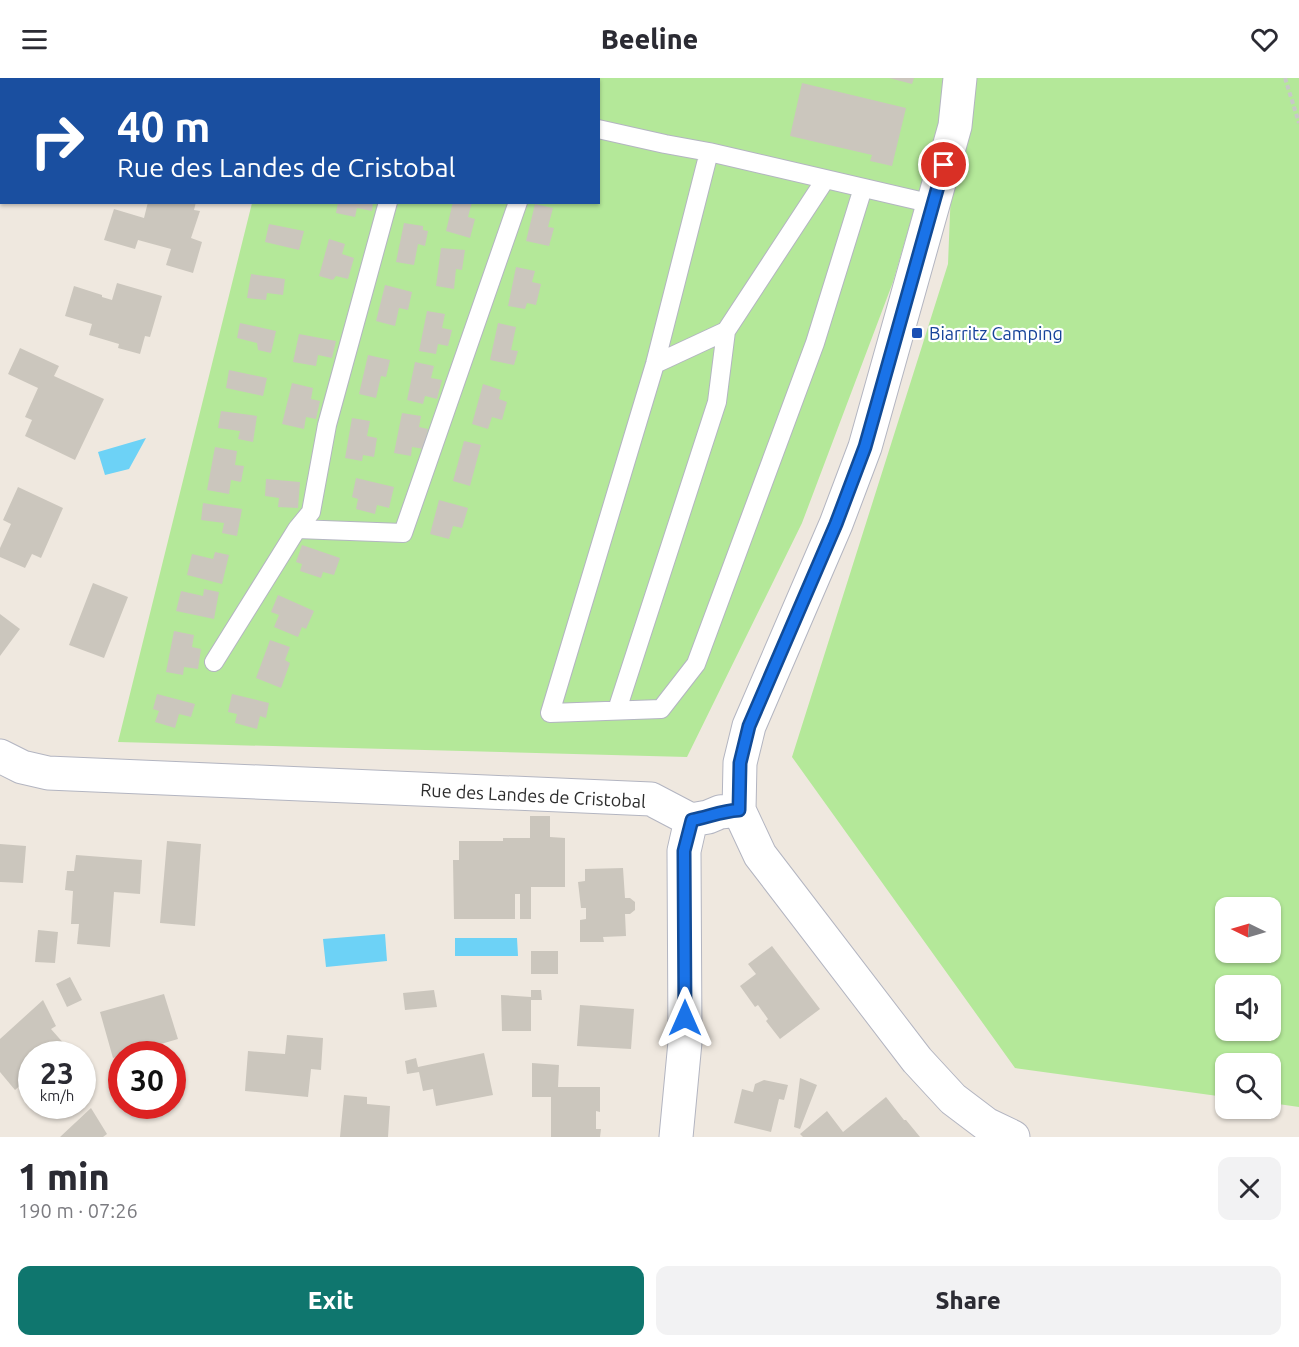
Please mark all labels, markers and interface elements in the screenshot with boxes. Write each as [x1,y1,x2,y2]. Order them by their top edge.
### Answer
icon: menu [18,23,51,56]
icon: heart [1248,23,1281,56]
text: Beeline [601,24,698,54]
icon: right [18,102,96,180]
text: 40 m [117,103,211,150]
pin [918,139,969,190]
icon: arrive [927,148,960,181]
text: Rue des Landes de Cristobal [117,152,456,182]
place label: Biarritz Camping [929,323,1063,343]
marker: Biarritz Camping [910,326,924,340]
street label: Rue des Landes de Cristobal [420,779,647,811]
north arrow [1215,897,1281,963]
map controls [1215,897,1281,1119]
button: sound [1215,975,1281,1041]
position arrow [653,986,717,1050]
speed limit sign: 30 [108,1041,186,1119]
button: search [1215,1053,1281,1119]
text: 23 [40,1056,74,1090]
text: km/h [40,1087,74,1104]
text: 1 min [18,1156,110,1197]
button: close [1218,1157,1281,1220]
text: 190 m · 07:26 [18,1199,138,1222]
button: Exit [18,1266,644,1335]
button: Share [656,1266,1281,1335]

